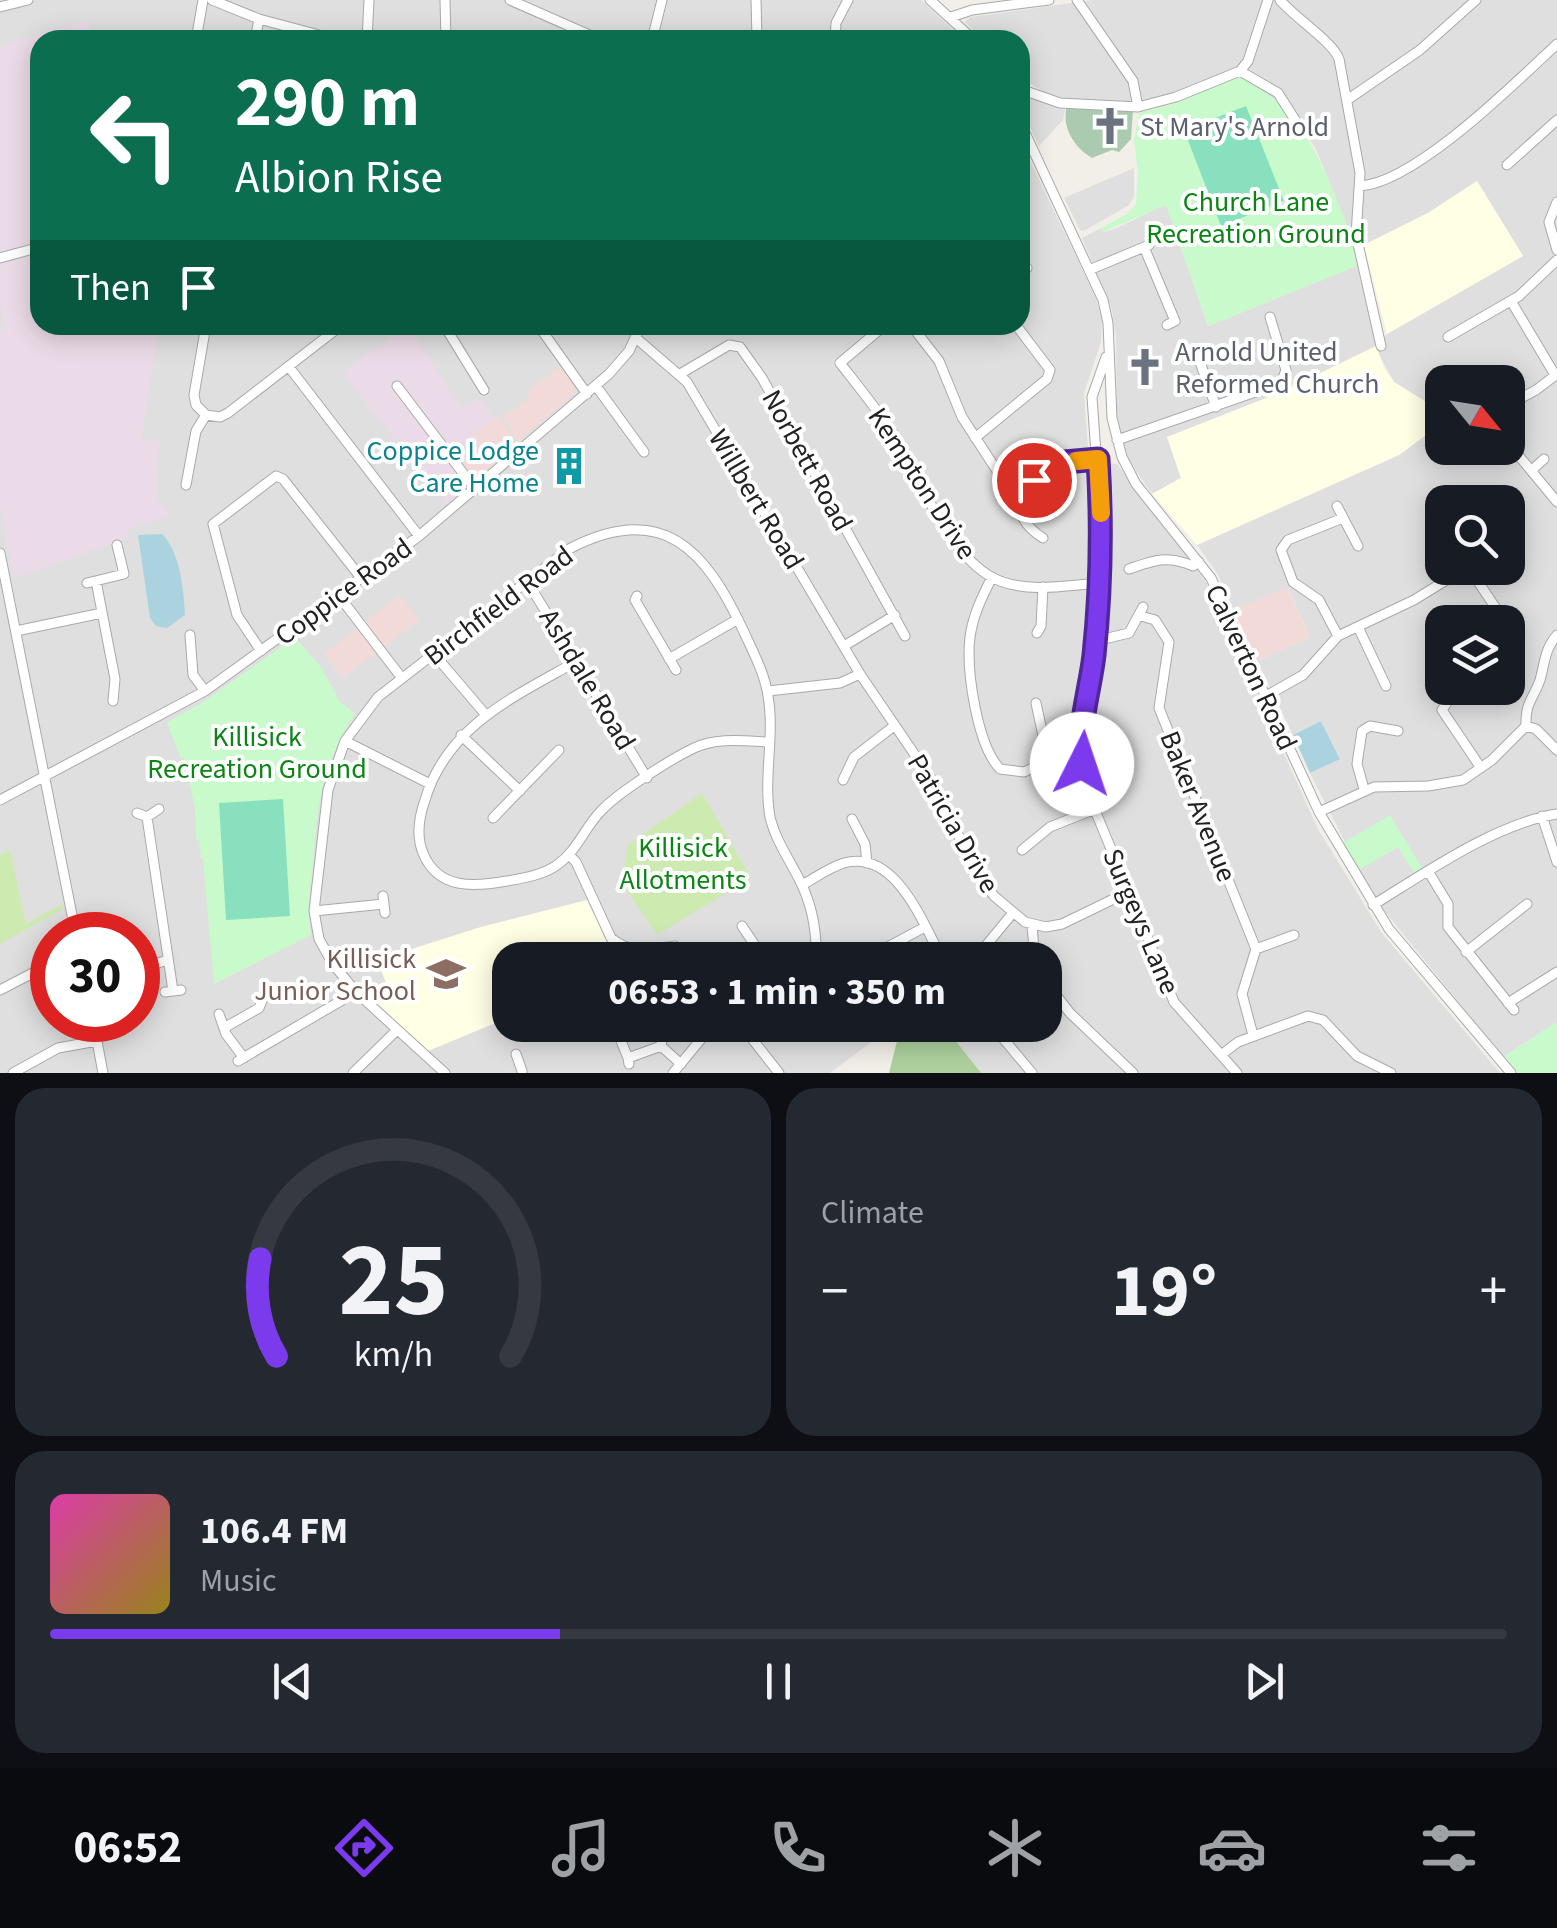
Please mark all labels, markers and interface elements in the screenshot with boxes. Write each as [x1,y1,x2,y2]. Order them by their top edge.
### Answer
text: 290 m [235,53,420,153]
icon: left [70,70,200,200]
church icon: St Mary's Arnold [1089,105,1131,147]
place label: St Mary's Arnold [1140,107,1329,147]
text: Albion Rise [235,146,443,210]
park label: Church Lane Recreation Ground [1146,182,1366,254]
icon: arrive [171,260,226,315]
text: Then [70,261,151,315]
place label: Arnold United Reformed Church [1175,332,1379,404]
church icon: Arnold United Reformed Church [1124,346,1166,388]
north arrow [1425,365,1525,465]
map controls [1425,365,1525,705]
street label: Norbett Road [752,382,862,538]
street label: Kempton Drive [858,400,986,567]
street label: Willbert Road [698,422,814,577]
place label: Coppice Lodge Care Home [367,431,539,503]
pin [992,438,1077,523]
building icon: Coppice Lodge Care Home [548,445,590,487]
icon: arrive [1007,453,1062,508]
button: search [1425,485,1525,585]
street label: Coppice Road [267,528,420,655]
street label: Birchfield Road [415,536,582,675]
street label: Calverton Road [1195,578,1307,757]
street label: Ashdale Road [529,601,645,758]
button: layers [1425,605,1525,705]
position arrow [1030,712,1134,816]
park label: Killisick Recreation Ground [147,717,367,789]
street label: Baker Avenue [1150,725,1246,888]
street label: Patricia Drive [897,747,1009,900]
park label: Killisick Allotments [620,828,746,900]
street label: Surgeys Lane [1092,842,1190,1000]
speed limit sign: 30 [30,912,160,1042]
place label: Killisick Junior School [254,939,416,1011]
school or university icon: Killisick Junior School [425,953,467,995]
text: 06:53 · 1 min · 350 m [608,965,946,1019]
text: Climate [821,1190,924,1236]
text: 25 [338,1208,448,1356]
text: 19° [1111,1238,1217,1345]
text: − [821,1253,848,1331]
text: + [1480,1253,1507,1331]
text: km/h [353,1329,433,1380]
text: 106.4 FM [200,1504,348,1558]
text: Music [200,1558,277,1604]
icon: previous [265,1654,320,1709]
icon: pause [751,1654,806,1709]
icon: next [1237,1654,1292,1709]
icon: directions [329,1813,399,1883]
icon: music [546,1813,616,1883]
icon: phone [763,1813,833,1883]
icon: climate [980,1813,1050,1883]
icon: car [1197,1813,1267,1883]
icon: filters [1414,1813,1484,1883]
text: 06:52 [73,1816,182,1880]

